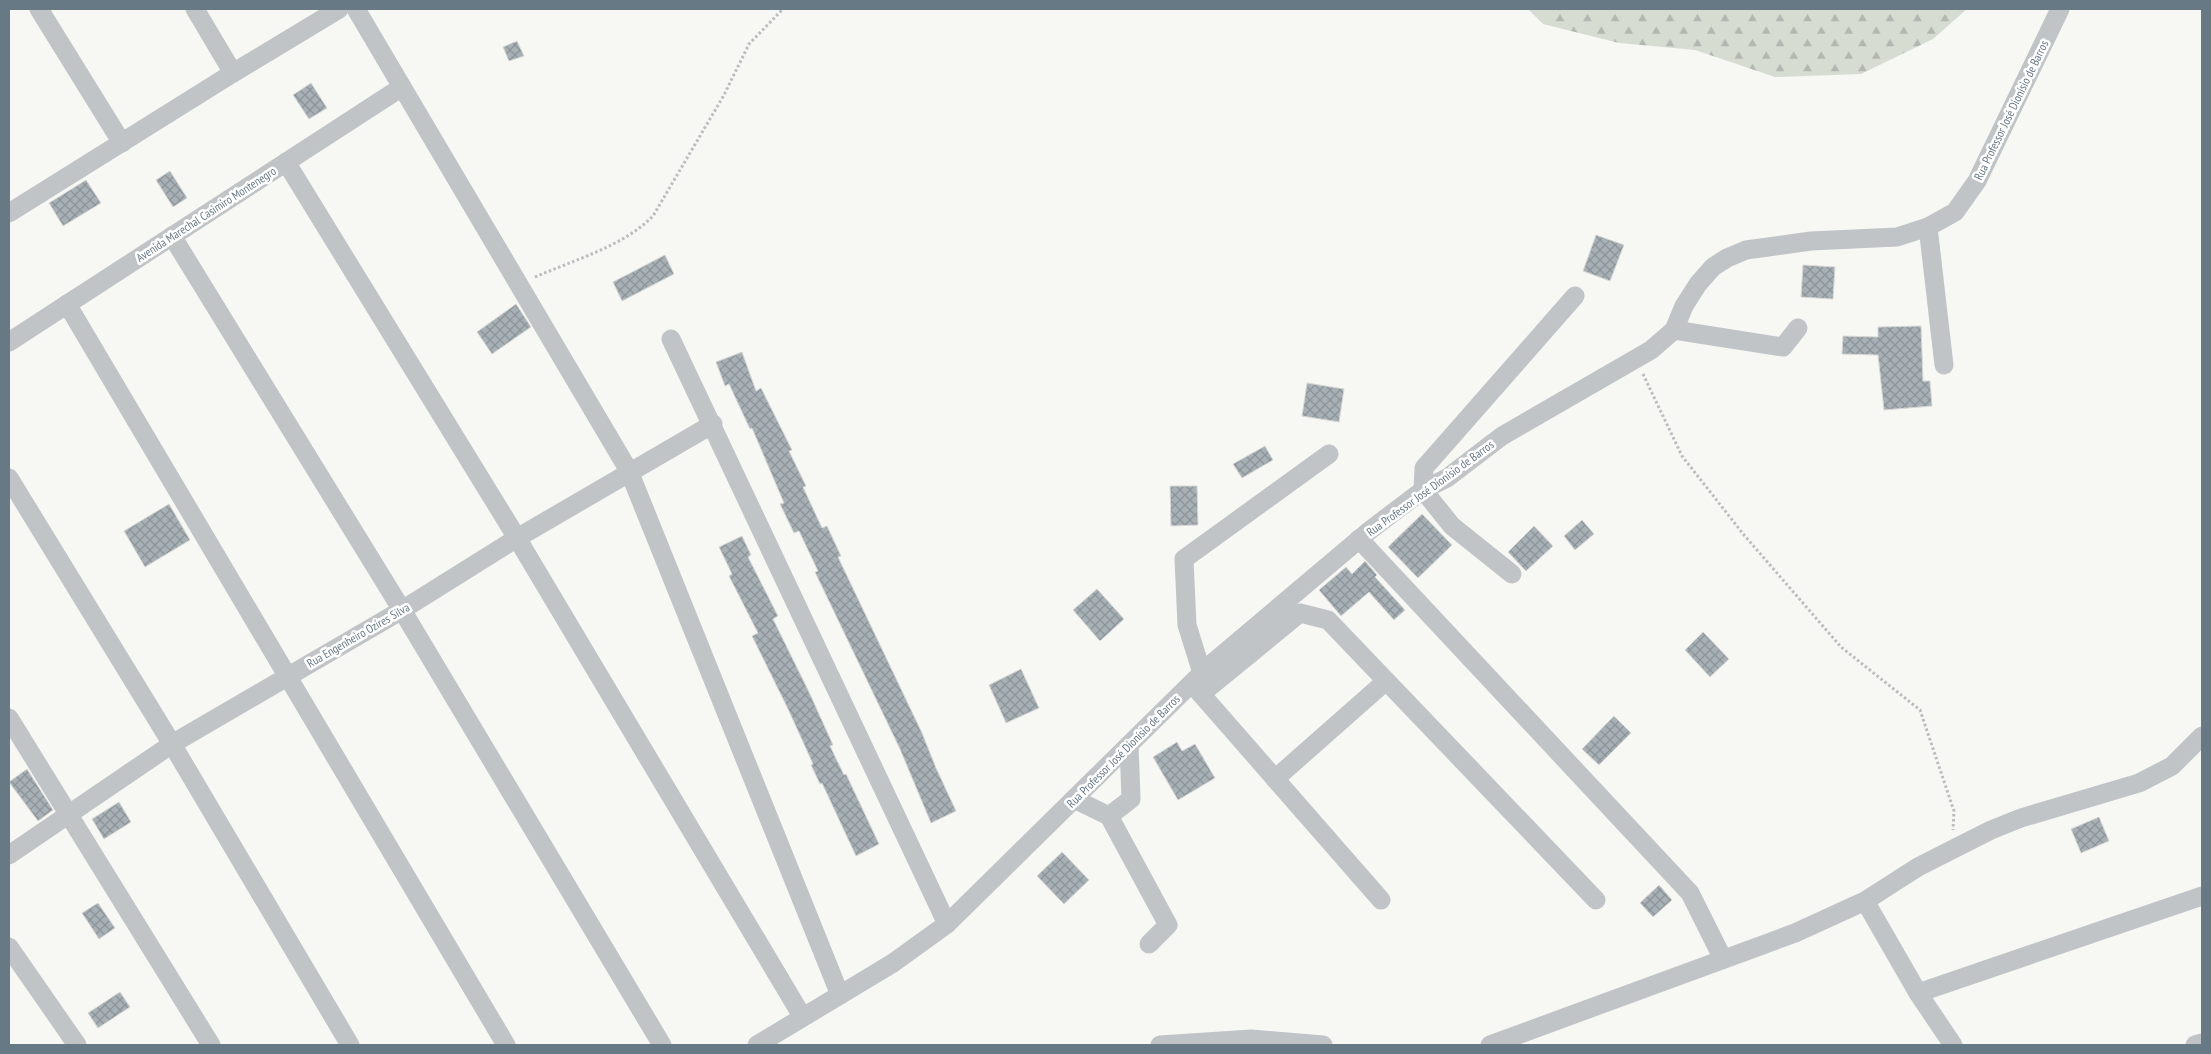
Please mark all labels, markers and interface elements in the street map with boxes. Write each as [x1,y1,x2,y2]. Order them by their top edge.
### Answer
street label: Rua Professor José Dionísio de Barros [1971,38,2051,182]
street label: Avenida Marechal Casimiro Montenegro [133,163,279,265]
street label: Rua Professor José Dionísio de Barros [1363,437,1497,539]
street label: Rua Engenheiro Ozires Silva [304,599,412,671]
street label: Rua Professor José Dionísio de Barros [1063,691,1183,811]

